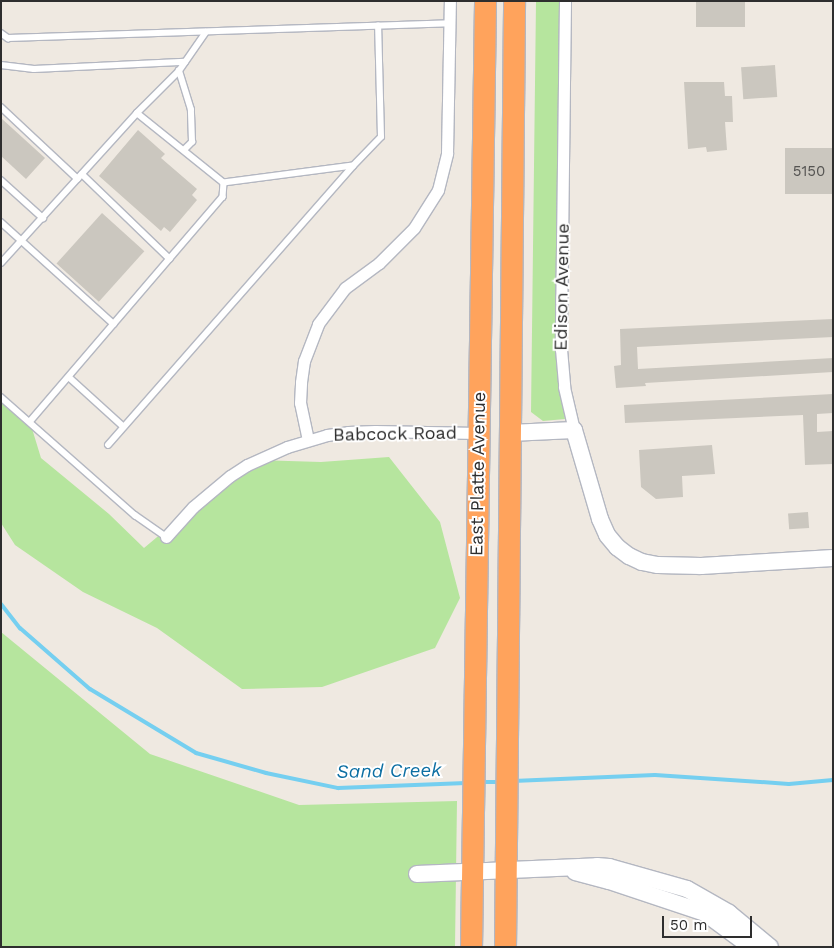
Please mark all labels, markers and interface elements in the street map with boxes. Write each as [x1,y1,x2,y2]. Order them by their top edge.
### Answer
house number: 5150 [793,163,825,181]
street label: Edison Avenue [550,223,574,351]
street label: East Platte Avenue [466,391,490,557]
street label: Babcock Road [333,422,457,446]
water label: Sand Creek [336,759,442,783]
scale bar [664,906,754,938]
text: 50 m [670,916,707,934]

